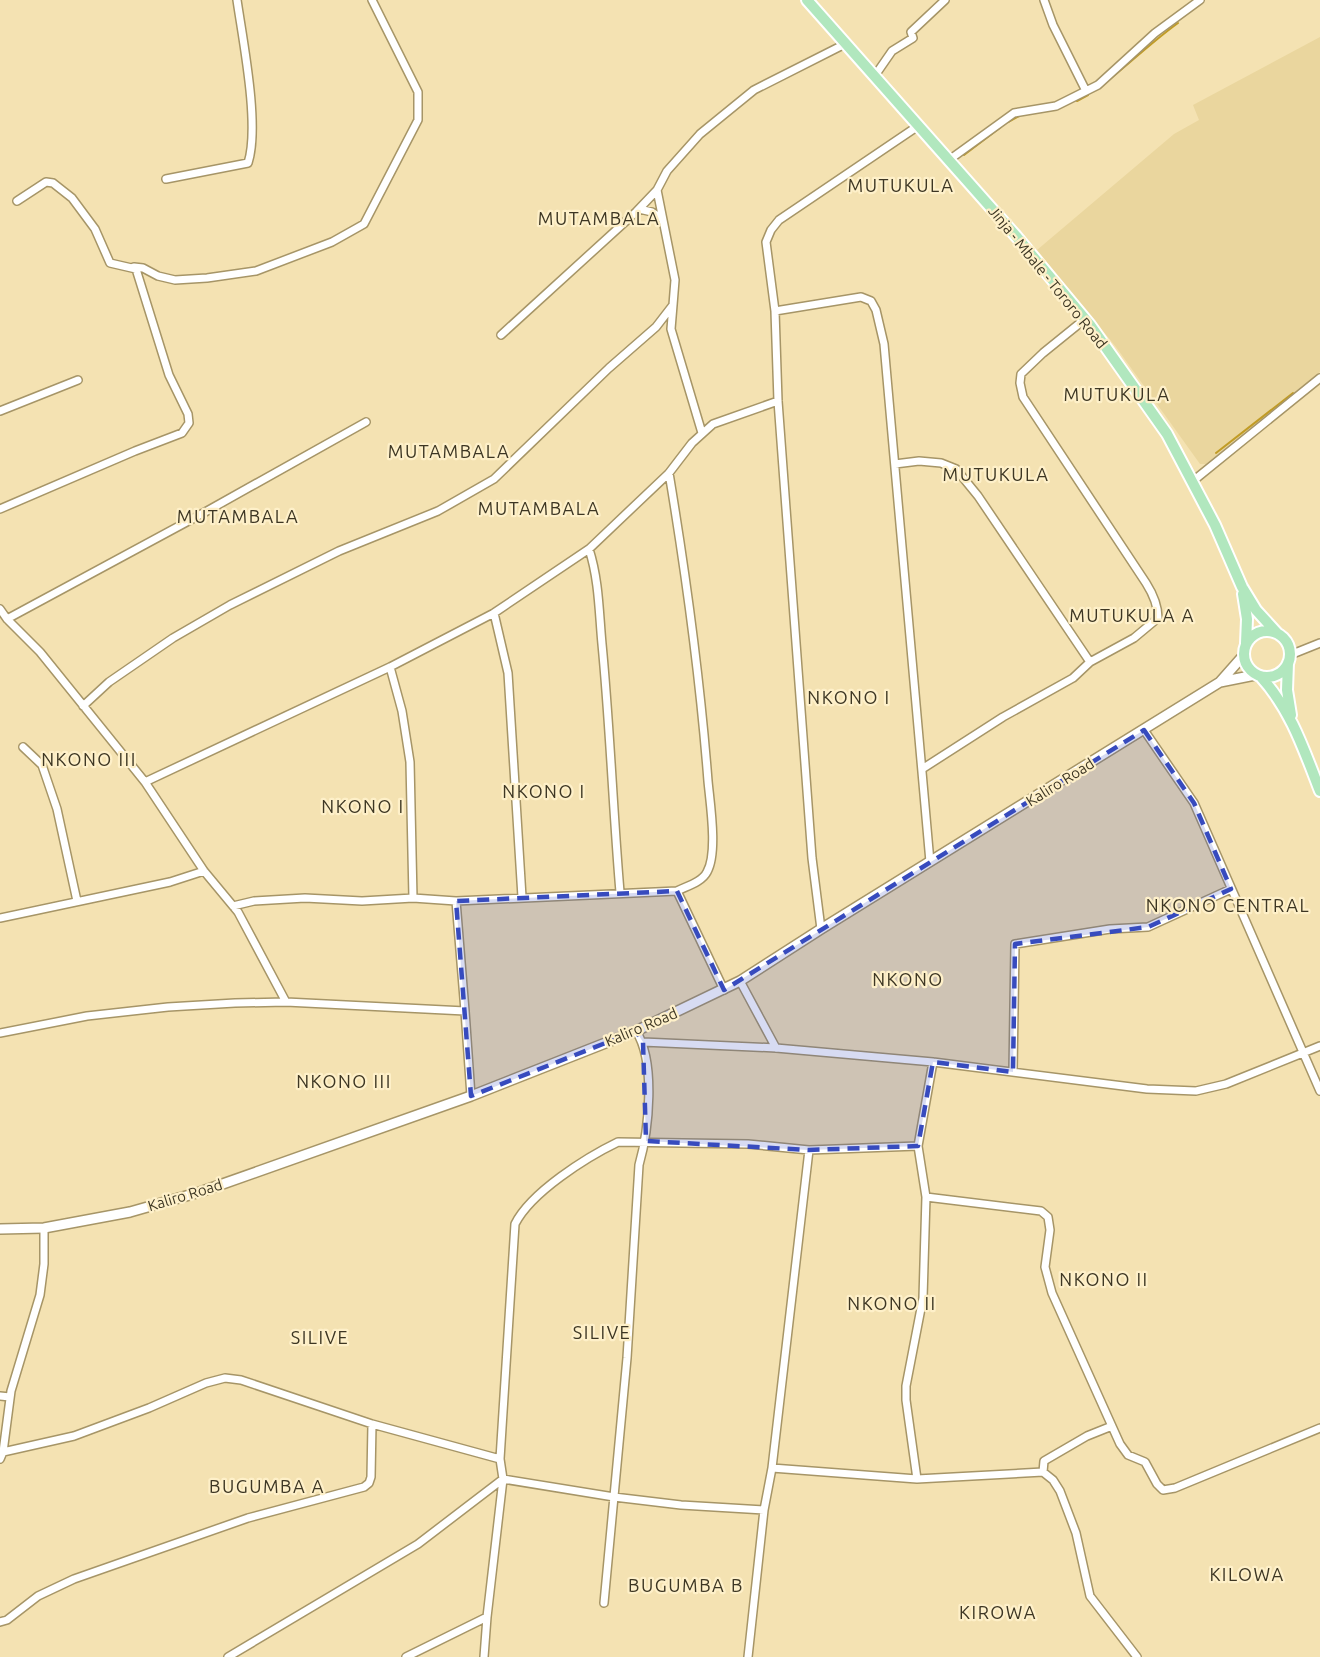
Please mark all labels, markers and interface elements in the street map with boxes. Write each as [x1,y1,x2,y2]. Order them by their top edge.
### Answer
district label: MUTUKULA [848,175,954,195]
street label: Jinja - Mbale - Tororo Road [985,202,1111,352]
district label: MUTAMBALA [538,208,660,228]
district label: MUTUKULA [1064,384,1170,404]
district label: MUTAMBALA [388,441,510,461]
district label: MUTUKULA [943,464,1049,484]
district label: MUTAMBALA [478,498,600,518]
district label: MUTAMBALA [177,506,299,526]
district label: MUTUKULA A [1069,605,1195,625]
district label: NKONO I [807,687,891,707]
district label: NKONO III [41,749,137,769]
street label: Kaliro Road [1023,754,1097,810]
district label: NKONO I [502,781,586,801]
district label: NKONO I [321,796,405,816]
district label: NKONO CENTRAL [1146,895,1310,915]
district label: NKONO [872,969,944,989]
street label: Kaliro Road [602,1004,680,1050]
district label: NKONO III [296,1071,392,1091]
street label: Kaliro Road [146,1176,224,1214]
district label: NKONO II [1059,1269,1149,1289]
district label: NKONO II [847,1293,937,1313]
district label: SILIVE [573,1322,631,1342]
district label: SILIVE [291,1327,349,1347]
district label: BUGUMBA A [209,1476,325,1496]
district label: KILOWA [1209,1564,1285,1584]
district label: BUGUMBA B [628,1575,744,1595]
district label: KIROWA [959,1602,1037,1622]

